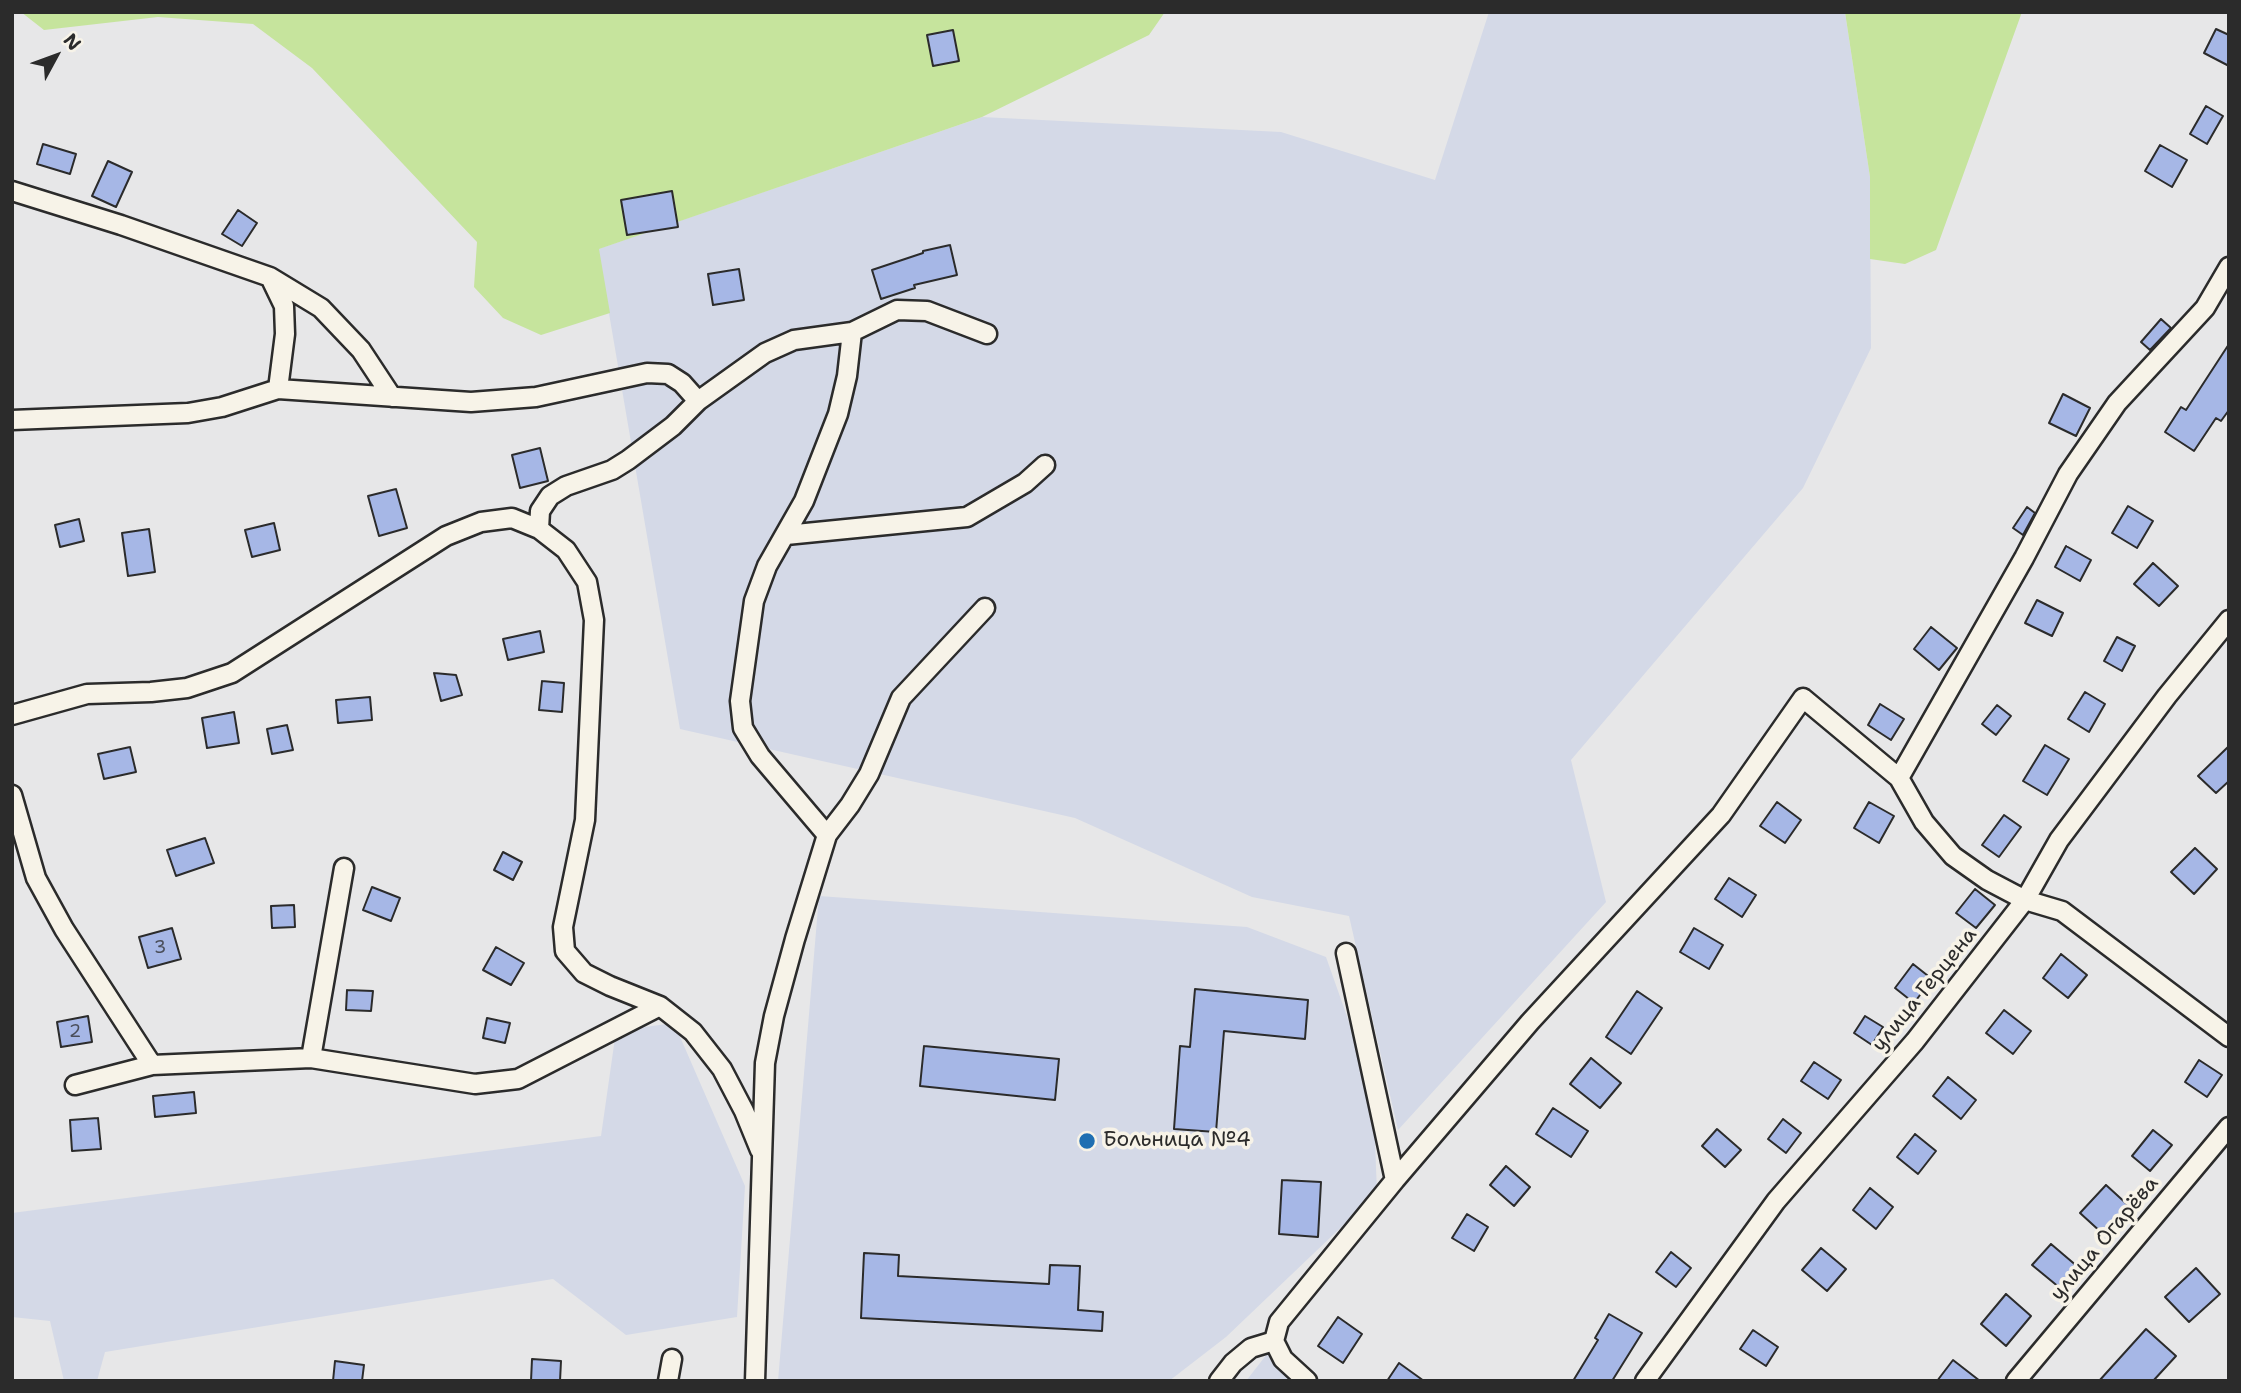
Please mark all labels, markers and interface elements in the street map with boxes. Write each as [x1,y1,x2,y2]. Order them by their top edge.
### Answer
north arrow [21,21,91,91]
text: N [58,28,87,56]
street label: улица Герцена [1867,923,1983,1057]
house number: 3 [154,937,166,959]
house number: 2 [69,1021,81,1043]
place label: Больница №4 [1103,1128,1251,1154]
marker: Больница №4 [1077,1131,1097,1151]
street label: улица Огарёва [2046,1172,2164,1306]

